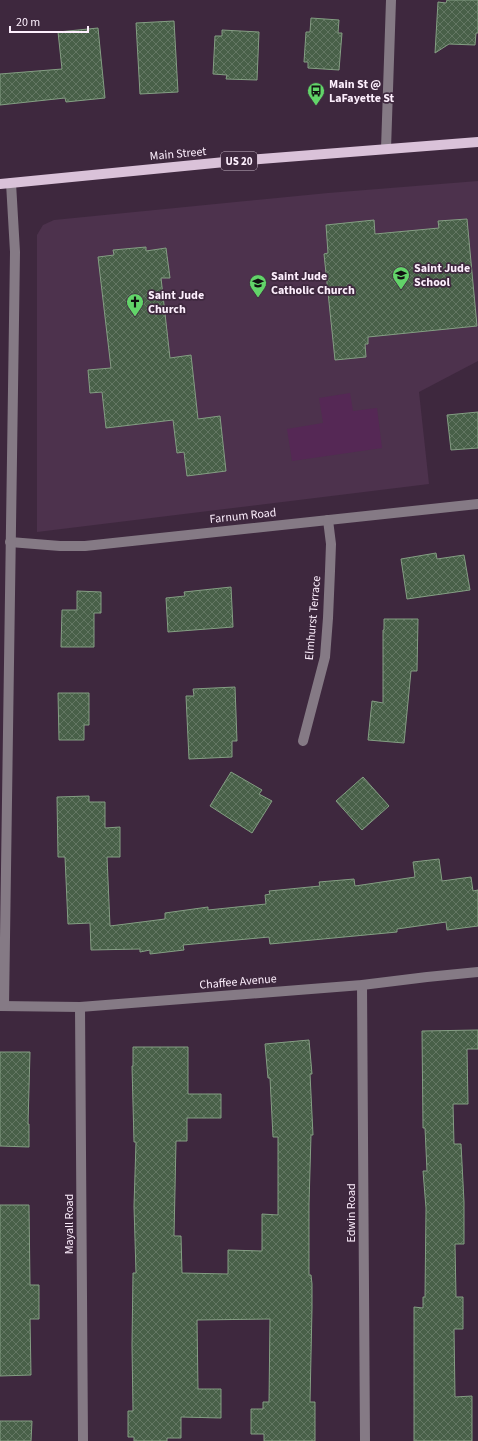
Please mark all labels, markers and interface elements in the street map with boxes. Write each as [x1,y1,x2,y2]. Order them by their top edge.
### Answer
scale bar [10,8,88,34]
text: 20 m [16,14,40,31]
place label: Main St @ LaFayette St [329,76,395,107]
bus stop icon: Main St @ LaFayette St [306,81,326,106]
street label: Main Street [149,143,207,165]
road number: US 20 [221,152,257,170]
place label: Saint Jude School [414,260,470,291]
school or university icon: Saint Jude School [391,265,411,290]
place label: Saint Jude Catholic Church [271,268,355,299]
school or university icon: Saint Jude Catholic Church [248,273,268,298]
place label: Saint Jude Church [148,287,204,318]
church icon: Saint Jude Church [125,292,145,317]
street label: Farnum Road [209,504,277,528]
street label: Elmhurst Terrace [301,575,325,661]
street label: Chaffee Avenue [199,970,277,994]
street label: Edwin Road [343,1183,360,1243]
street label: Mayall Road [61,1194,78,1254]

